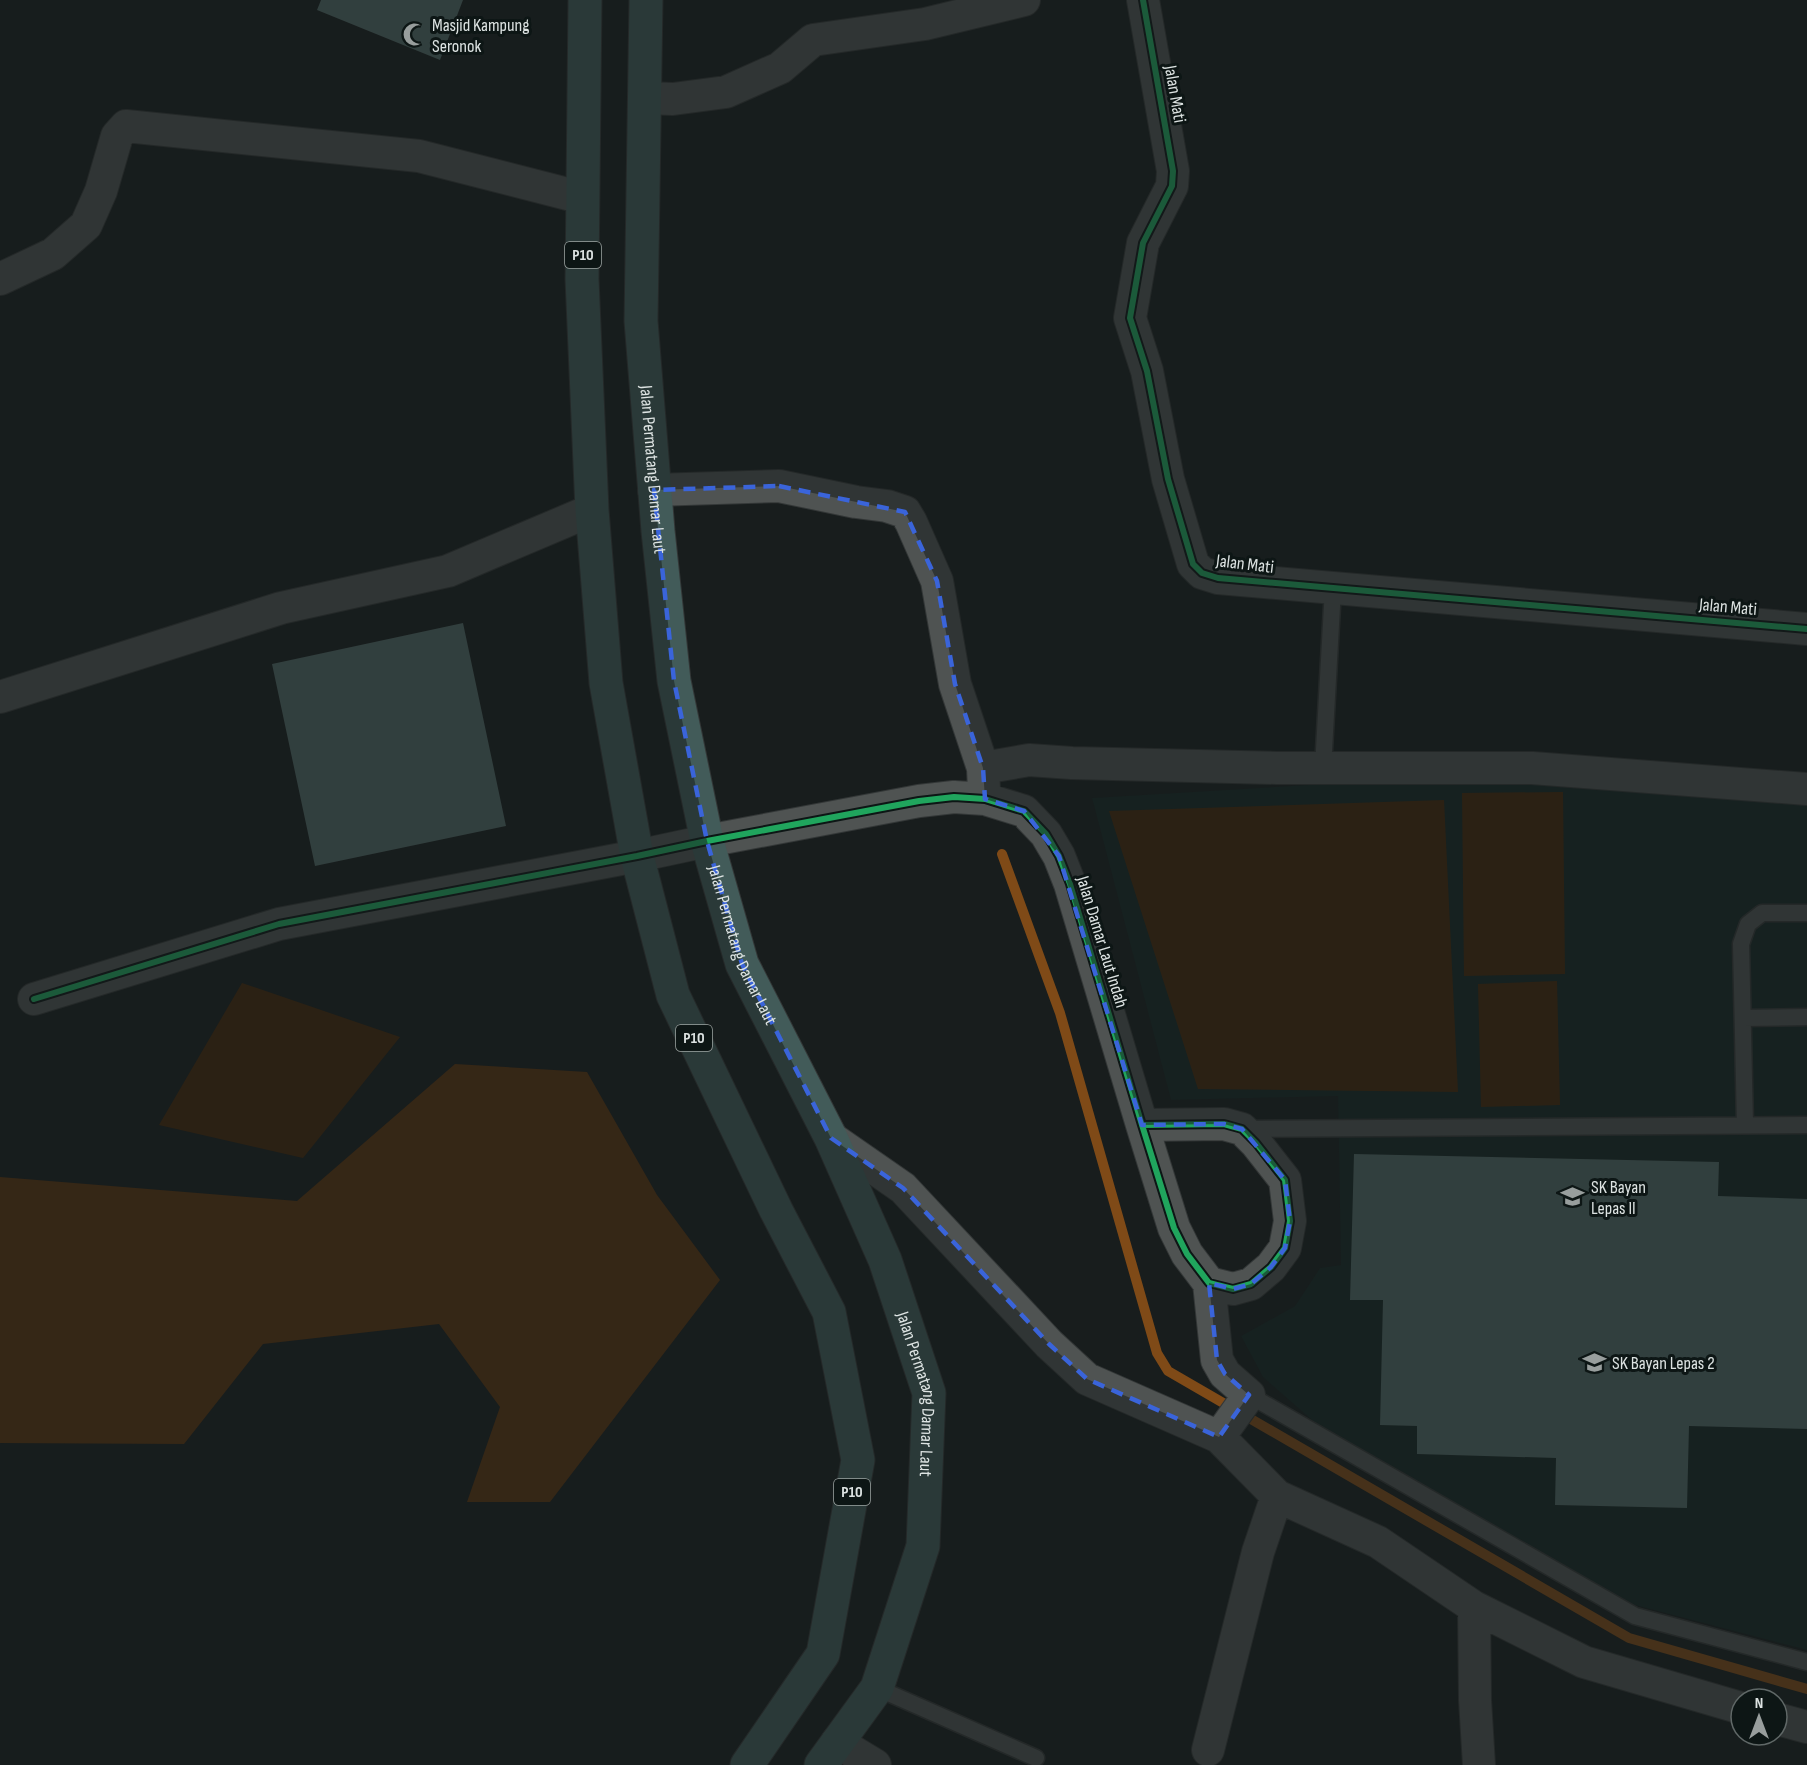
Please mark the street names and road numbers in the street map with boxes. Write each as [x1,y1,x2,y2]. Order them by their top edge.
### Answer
street label: Jalan Mati [1159,63,1190,124]
road number: P10 [565,242,601,268]
street label: Jalan Permatang Damar Laut [636,383,671,555]
street label: Jalan Mati [1214,550,1275,578]
street label: Jalan Mati [1697,594,1758,620]
street label: Jalan Permatang Damar Laut [704,862,782,1029]
street label: Jalan Damar Laut Indah [1072,873,1132,1010]
road number: P10 [676,1025,712,1051]
street label: Jalan Permatang Damar Laut [892,1308,940,1478]
road number: P10 [834,1479,870,1505]

